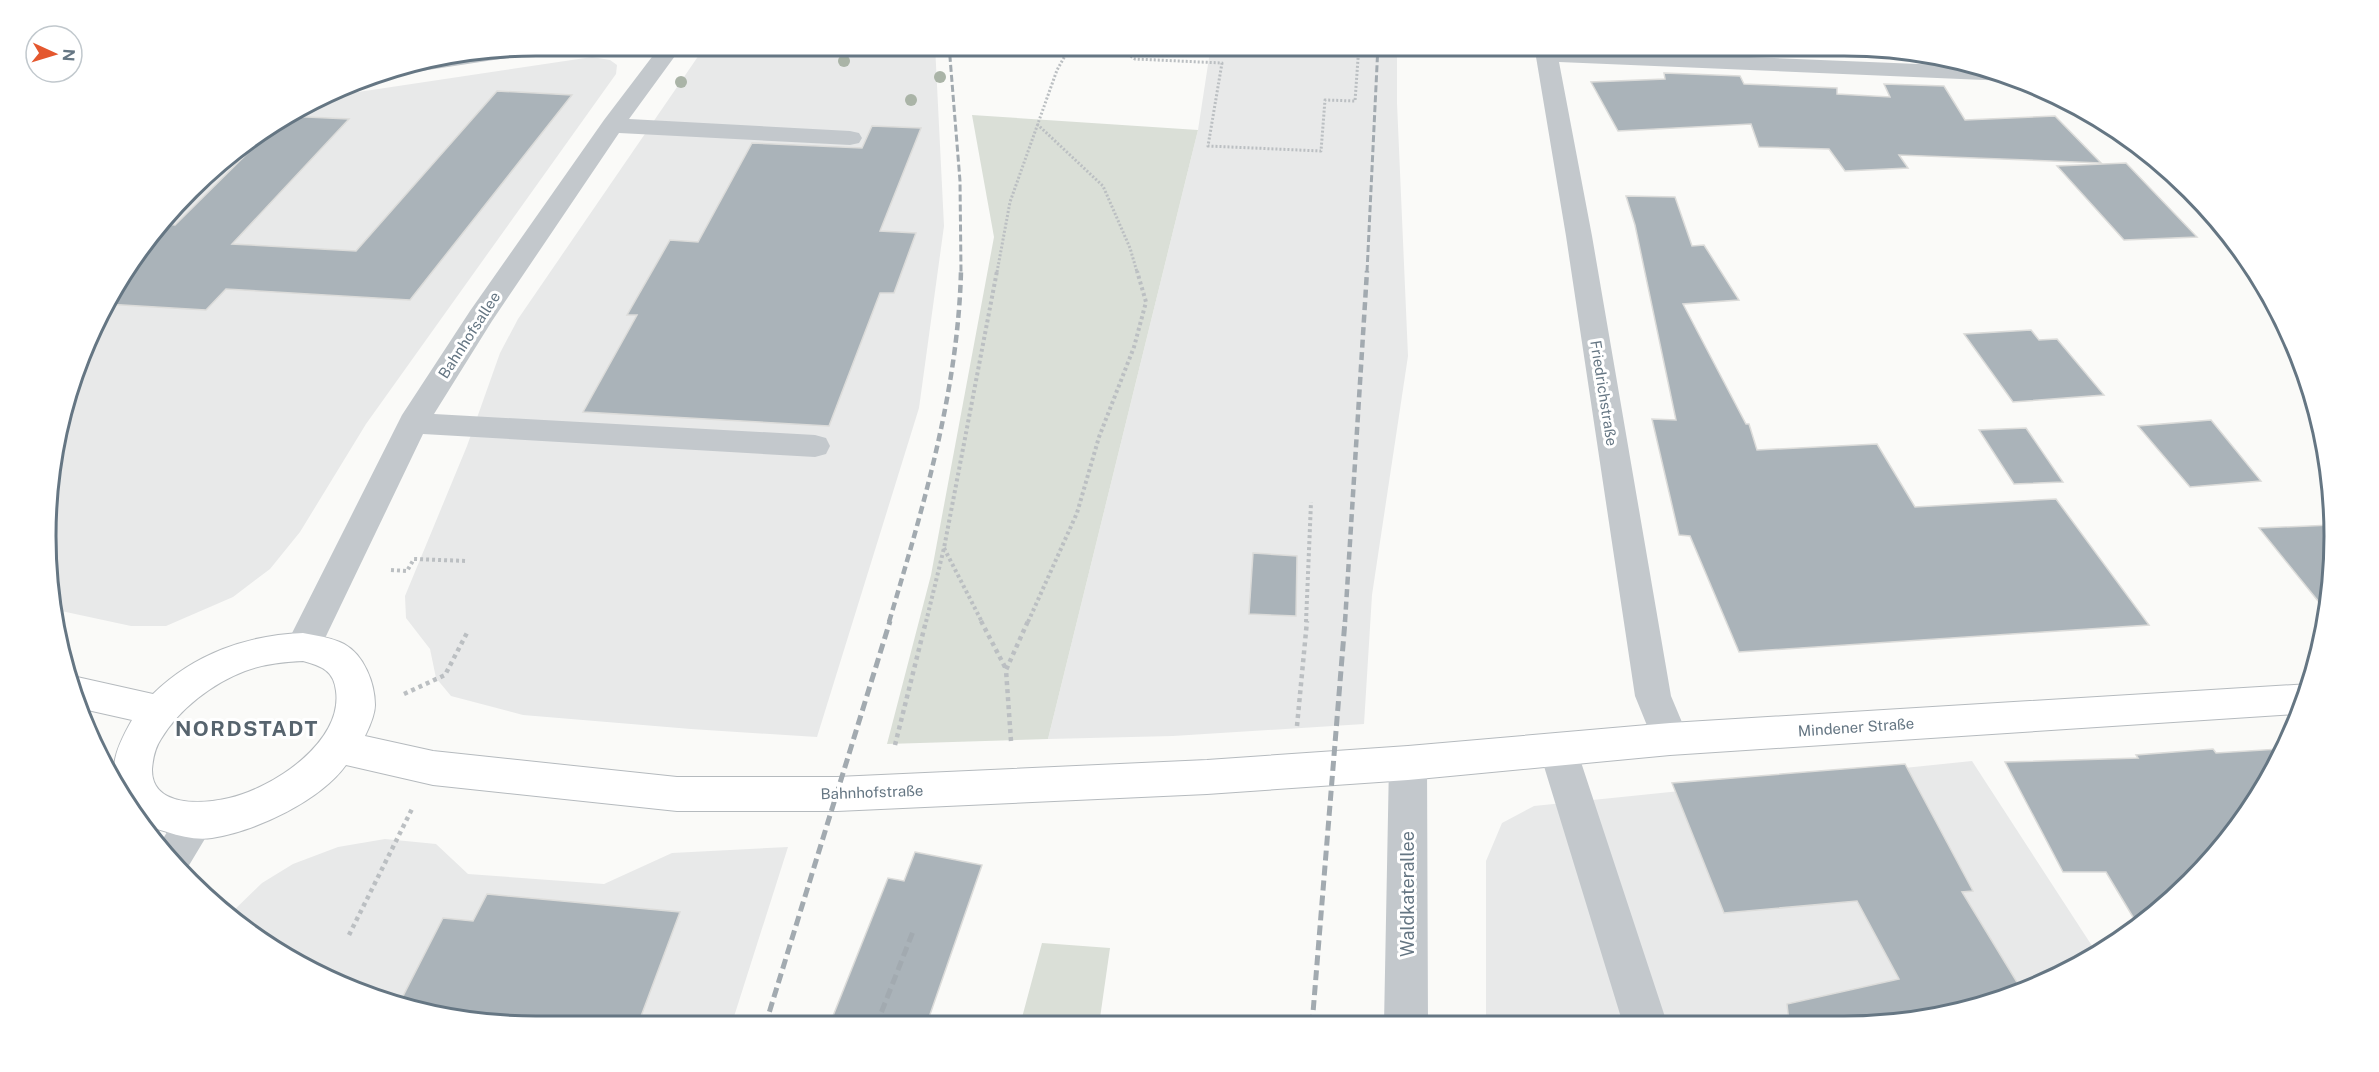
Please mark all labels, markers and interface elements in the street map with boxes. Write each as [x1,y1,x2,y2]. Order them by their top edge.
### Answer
north arrow [24,24,84,84]
text: N [59,48,78,62]
street label: Bahnhofsallee [435,289,503,381]
street label: Friedrichstraße [1587,339,1621,447]
street label: Mindener Straße [1797,714,1915,740]
district label: NORDSTADT [175,716,319,741]
street label: Bahnhofstraße [820,782,924,802]
street label: Waldkaterallee [1397,831,1418,957]

